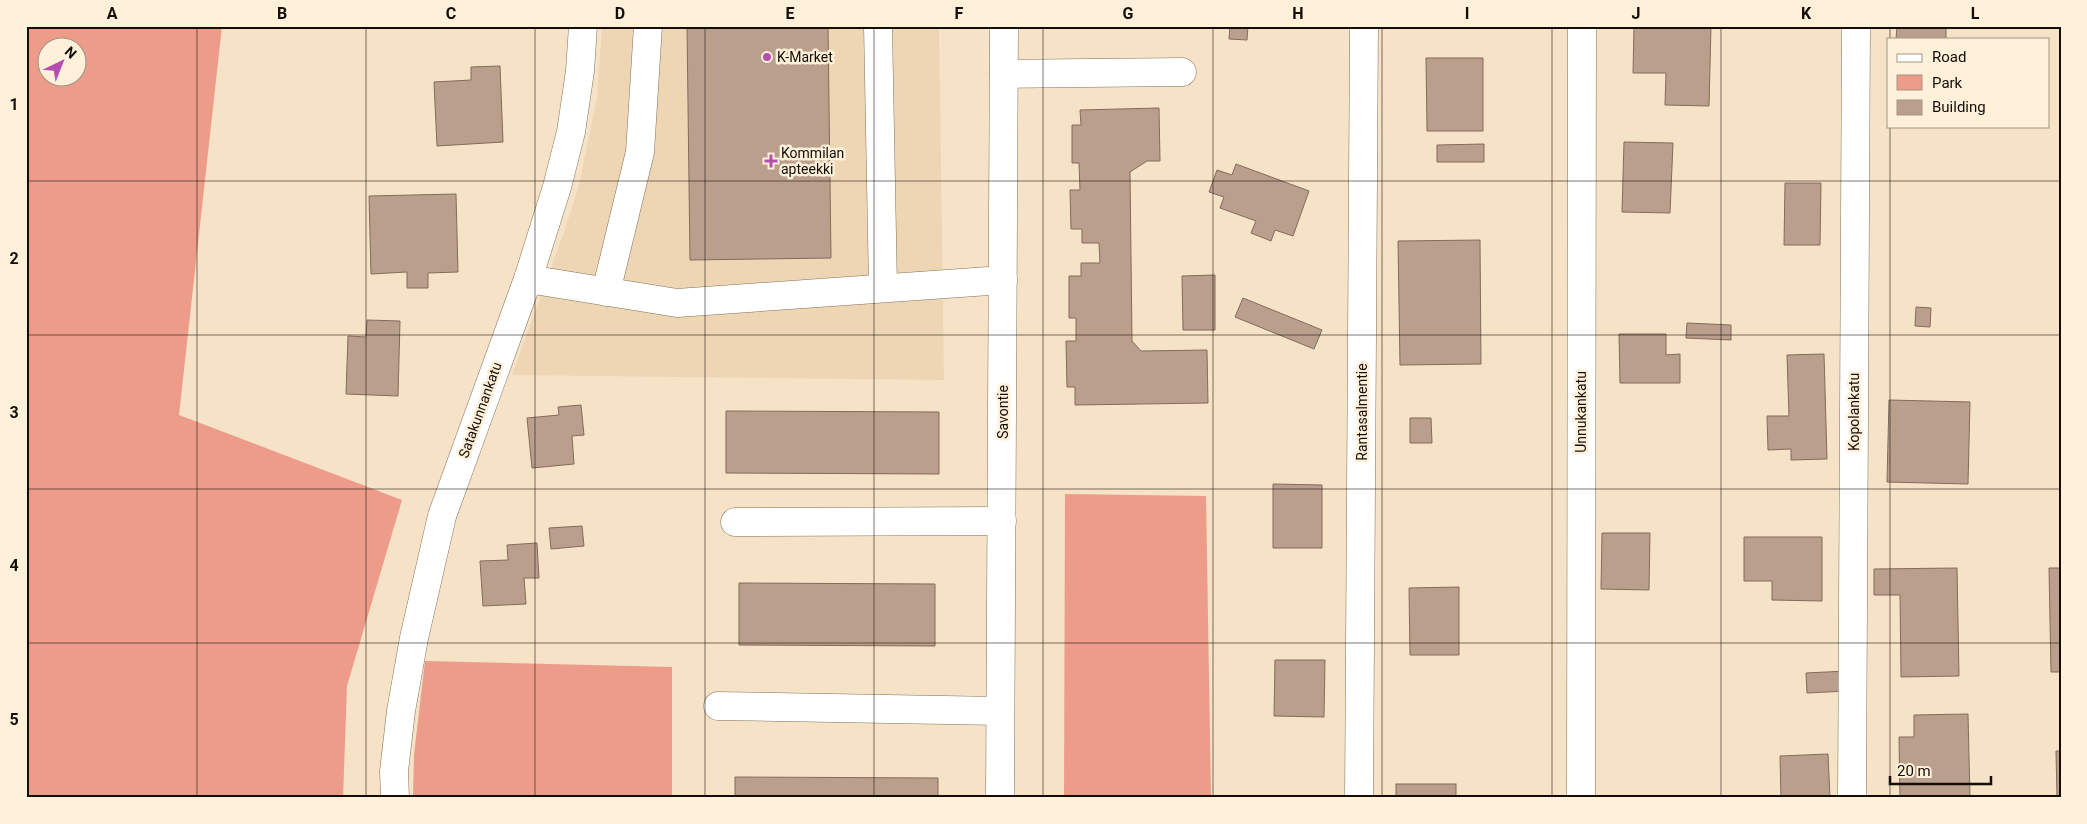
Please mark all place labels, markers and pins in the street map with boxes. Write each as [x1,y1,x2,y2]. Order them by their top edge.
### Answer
place label: K-Market [777,49,833,65]
marker: K-Market [761,51,773,63]
place label: Kommilan apteekki [781,145,844,177]
marker: Kommilan apteekki [765,155,777,167]

